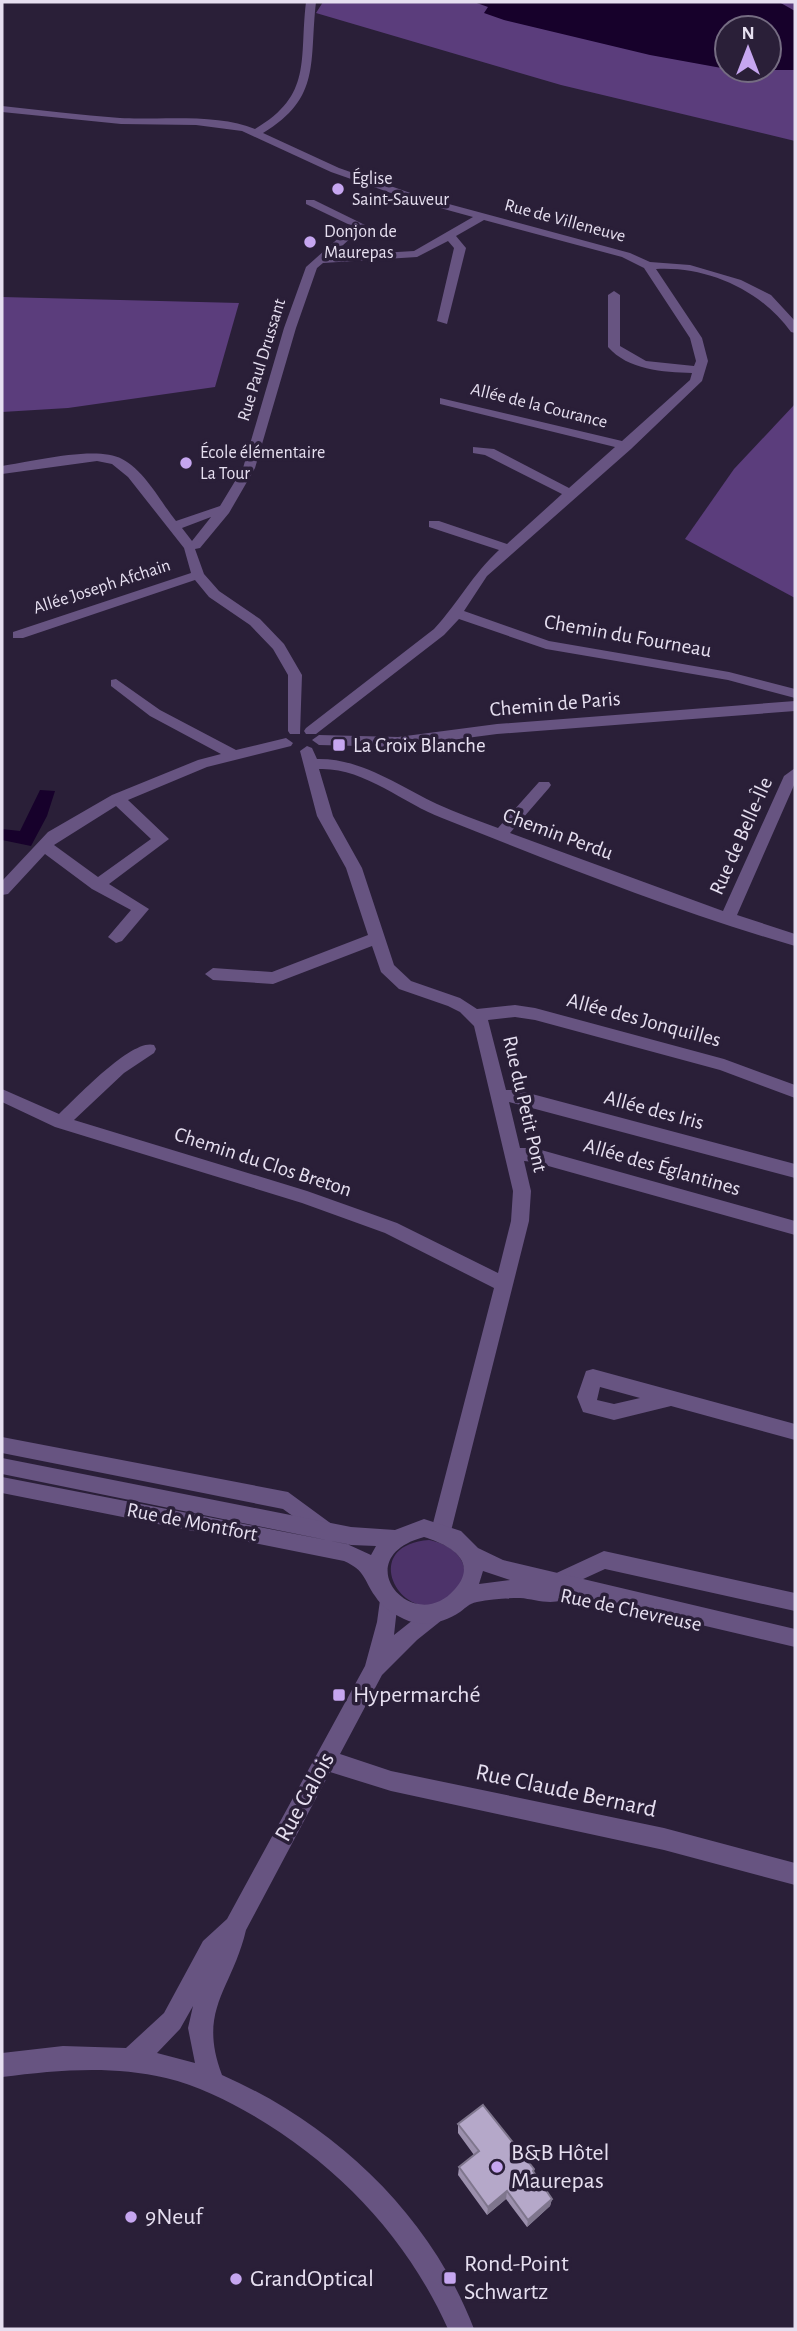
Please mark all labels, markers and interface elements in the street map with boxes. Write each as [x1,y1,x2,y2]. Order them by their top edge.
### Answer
north arrow [713,14,783,84]
text: N [741,24,755,43]
place label: Église Saint-Sauveur [352,167,449,209]
marker: Église Saint-Sauveur [330,181,346,197]
street label: Rue de Villeneuve [503,196,627,246]
place label: Donjon de Maurepas [324,223,397,262]
marker: Donjon de Maurepas [302,234,318,250]
street label: Rue Paul Drussant [235,296,289,423]
street label: Allée de la Courance [469,380,609,432]
place label: École élémentaire La Tour [200,441,325,483]
marker: École élémentaire La Tour [178,455,194,471]
street label: Allée Joseph Afchain [31,556,173,618]
street label: Chemin du Fourneau [543,611,714,661]
street label: Chemin de Paris [489,688,621,720]
place label: La Croix Blanche [353,735,486,756]
marker: La Croix Blanche [331,737,347,753]
street label: Rue de Belle-Île [704,773,776,898]
street label: Chemin Perdu [500,804,616,864]
street label: Allée des Jonquilles [565,989,723,1051]
street label: Rue du Petit Pont [499,1034,551,1175]
street label: Allée des Iris [602,1087,706,1133]
street label: Chemin du Clos Breton [172,1123,354,1201]
street label: Allée des Églantines [581,1133,743,1199]
street label: Rue de Montfort [125,1499,259,1545]
street label: Rue de Chevreuse [558,1585,704,1635]
place label: Hypermarché [353,1683,481,1707]
marker: Hypermarché [331,1687,347,1703]
street label: Rue Galois [271,1748,339,1846]
street label: Rue Claude Bernard [473,1760,659,1822]
place label: B&B Hôtel Maurepas [511,2141,609,2193]
marker: B&B Hôtel Maurepas [489,2159,505,2175]
place label: 9Neuf [145,2205,204,2229]
marker: 9Neuf [123,2209,139,2225]
place label: Rond-Point Schwartz [464,2252,569,2304]
place label: GrandOptical [250,2267,374,2291]
marker: Rond-Point Schwartz [442,2270,458,2286]
marker: GrandOptical [228,2271,244,2287]

